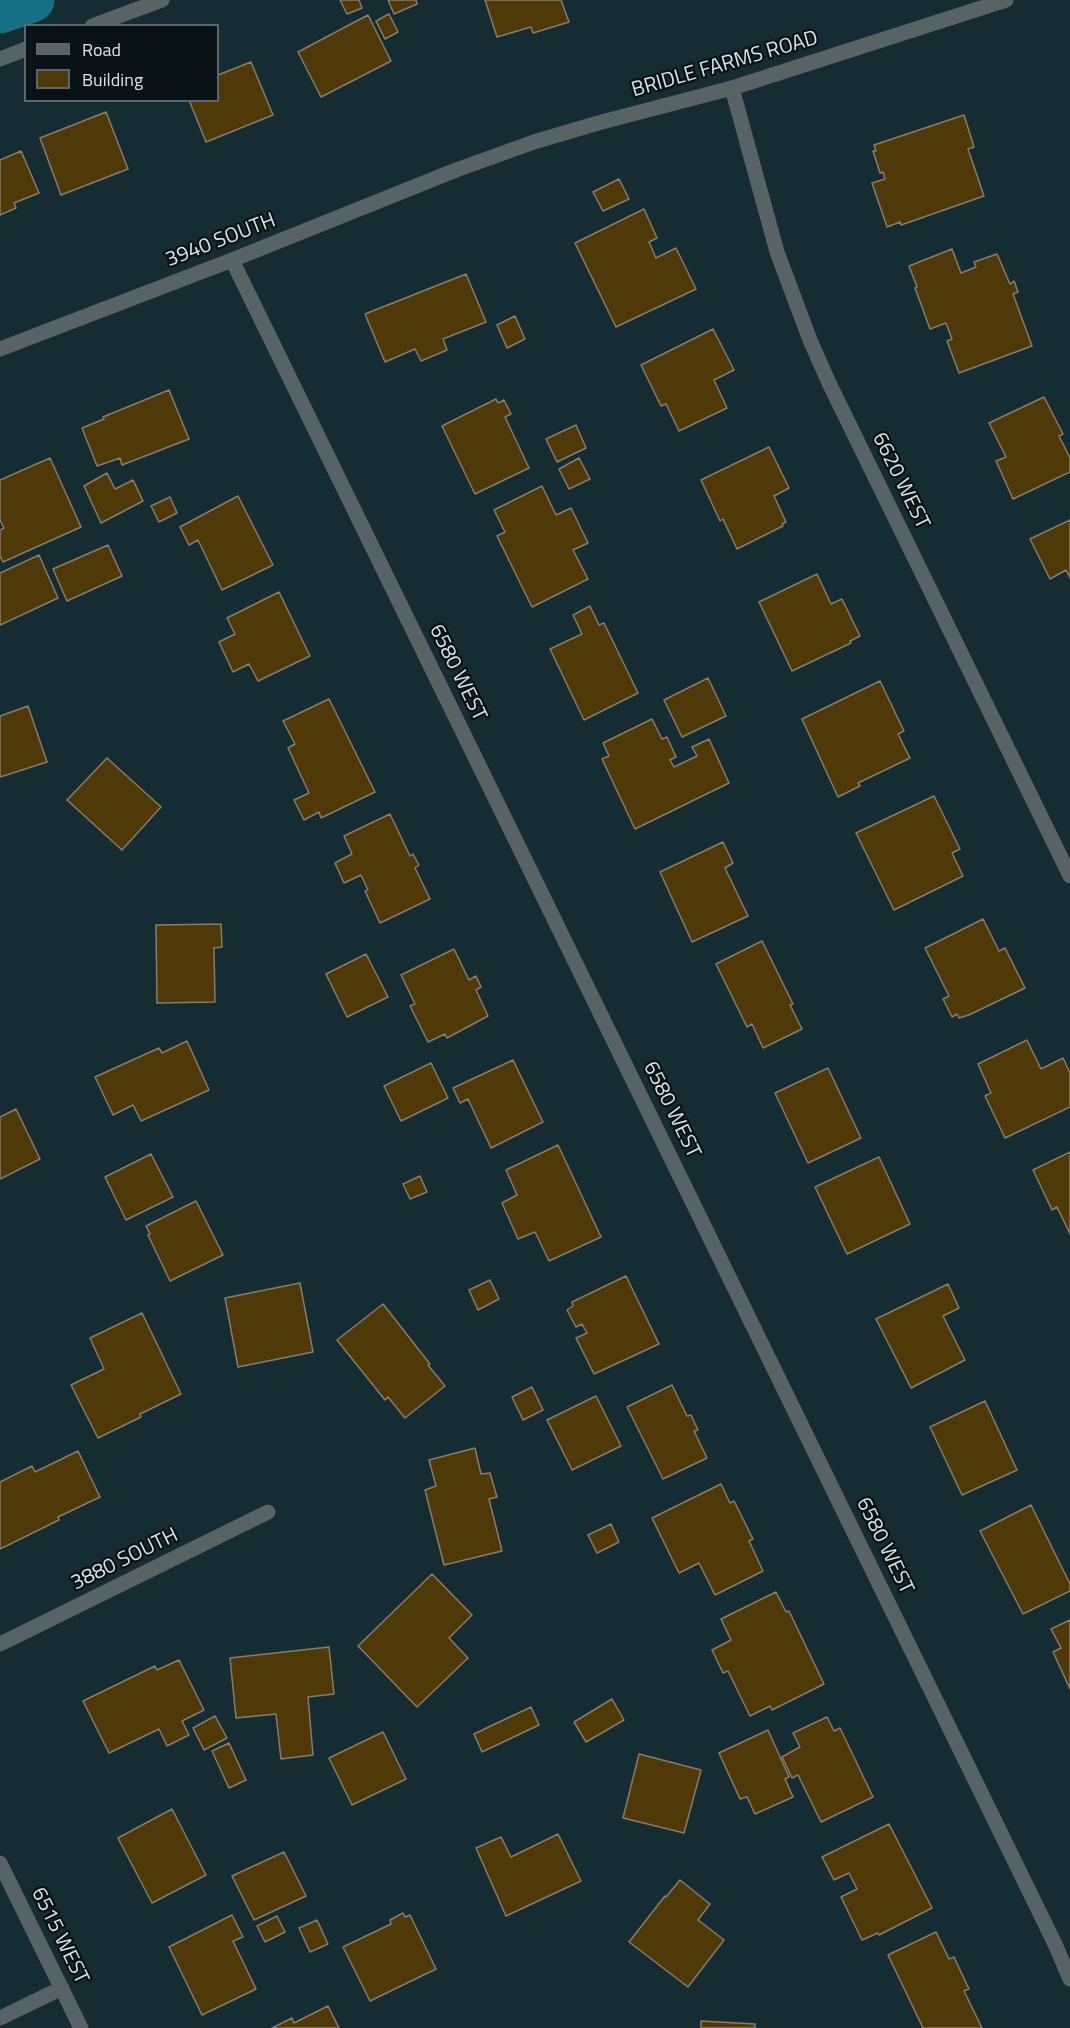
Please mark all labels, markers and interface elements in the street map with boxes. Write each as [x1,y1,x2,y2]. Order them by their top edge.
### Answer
legend [24,24,219,102]
street label: BRIDLE FARMS ROAD [629,26,821,104]
text: Road [82,36,121,63]
text: Building [82,66,143,93]
street label: 3940 SOUTH [163,209,279,273]
street label: 6620 WEST [866,429,934,533]
street label: 6580 WEST [423,621,491,725]
street label: 6580 WEST [637,1058,705,1162]
street label: 6580 WEST [850,1494,918,1598]
street label: 3880 SOUTH [68,1523,182,1597]
street label: 6515 WEST [25,1884,93,1988]

